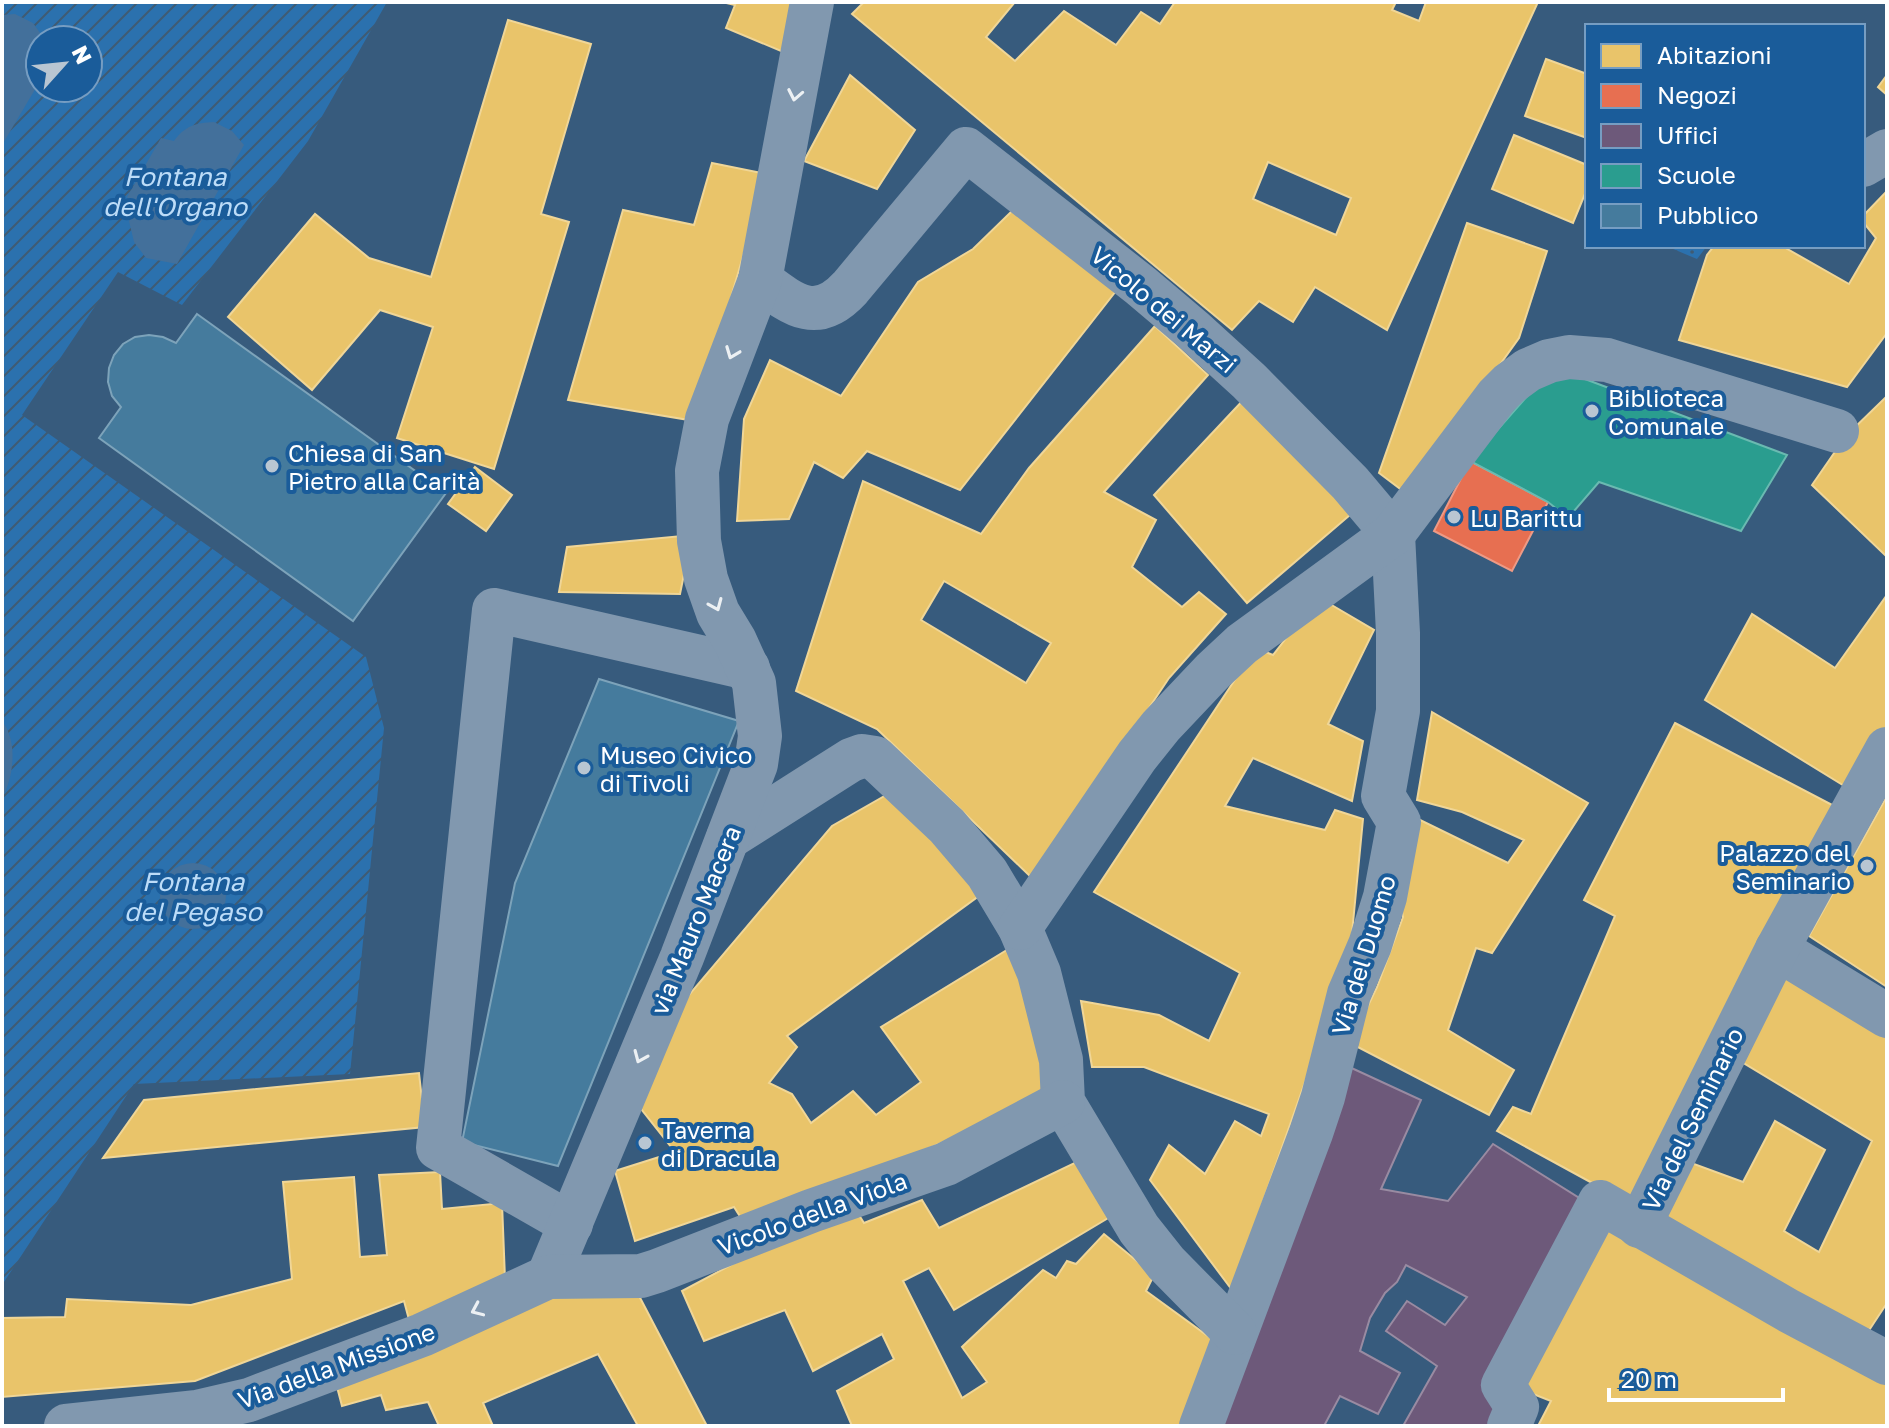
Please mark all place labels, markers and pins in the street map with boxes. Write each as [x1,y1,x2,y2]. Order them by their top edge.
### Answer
place label: Biblioteca Comunale [1608,383,1724,440]
marker: Biblioteca Comunale [1583,402,1601,420]
place label: Chiesa di San Pietro alla Carità [288,438,481,495]
marker: Chiesa di San Pietro alla Carità [263,457,281,475]
place label: Lu Barittu [1470,503,1583,532]
marker: Lu Barittu [1445,508,1463,526]
place label: Museo Civico di Tivoli [600,740,752,797]
marker: Museo Civico di Tivoli [575,759,593,777]
place label: Palazzo del Seminario [1719,838,1851,895]
marker: Palazzo del Seminario [1858,857,1876,875]
place label: Taverna di Dracula [661,1115,777,1172]
marker: Taverna di Dracula [636,1134,654,1152]

